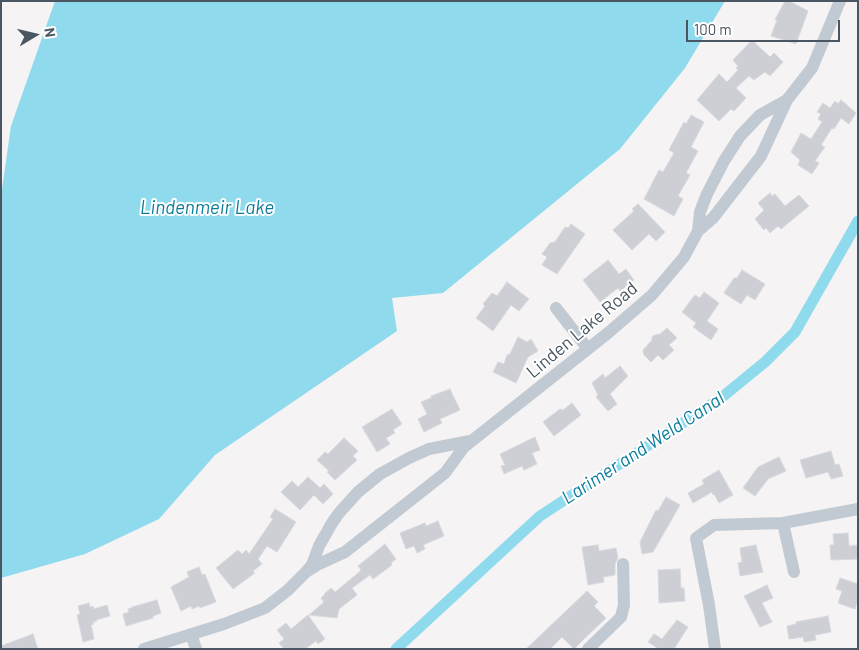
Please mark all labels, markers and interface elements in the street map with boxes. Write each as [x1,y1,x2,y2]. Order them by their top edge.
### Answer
north arrow [10,10,60,60]
scale bar [689,10,843,42]
text: 100 m [694,20,732,38]
text: N [41,27,59,39]
water label: Lindenmeir Lake [140,197,274,219]
street label: Linden Lake Road [522,277,642,383]
water label: Larimer and Weld Canal [557,387,729,509]

